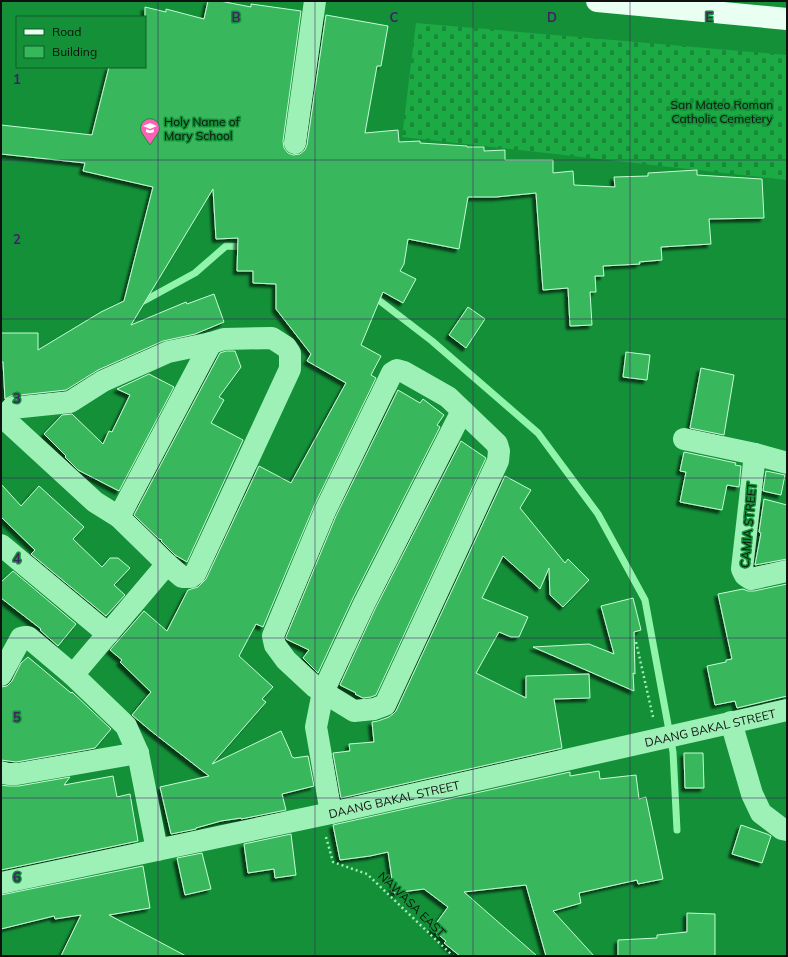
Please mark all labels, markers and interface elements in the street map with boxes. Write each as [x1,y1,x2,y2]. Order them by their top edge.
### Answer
text: B [232,9,241,25]
text: C [390,9,399,25]
text: D [547,9,557,25]
text: E [705,9,713,25]
legend [16,16,146,68]
text: Road [52,24,81,39]
text: Building [52,44,97,59]
text: 1 [13,71,21,87]
park label: San Mateo Roman Catholic Cemetery [671,97,773,126]
place label: Holy Name of Mary School [164,114,241,143]
school or university icon: Holy Name of Mary School [139,117,161,145]
text: 2 [13,231,21,247]
text: 3 [13,390,21,406]
street label: CAMIA STREET [737,481,759,569]
text: 4 [13,550,21,566]
street label: DAANG BAKAL STREET [643,705,778,749]
text: 5 [13,709,21,725]
street label: DAANG BAKAL STREET [327,776,462,821]
street label: NAWASA EAST [375,868,449,941]
text: 6 [13,869,21,885]

